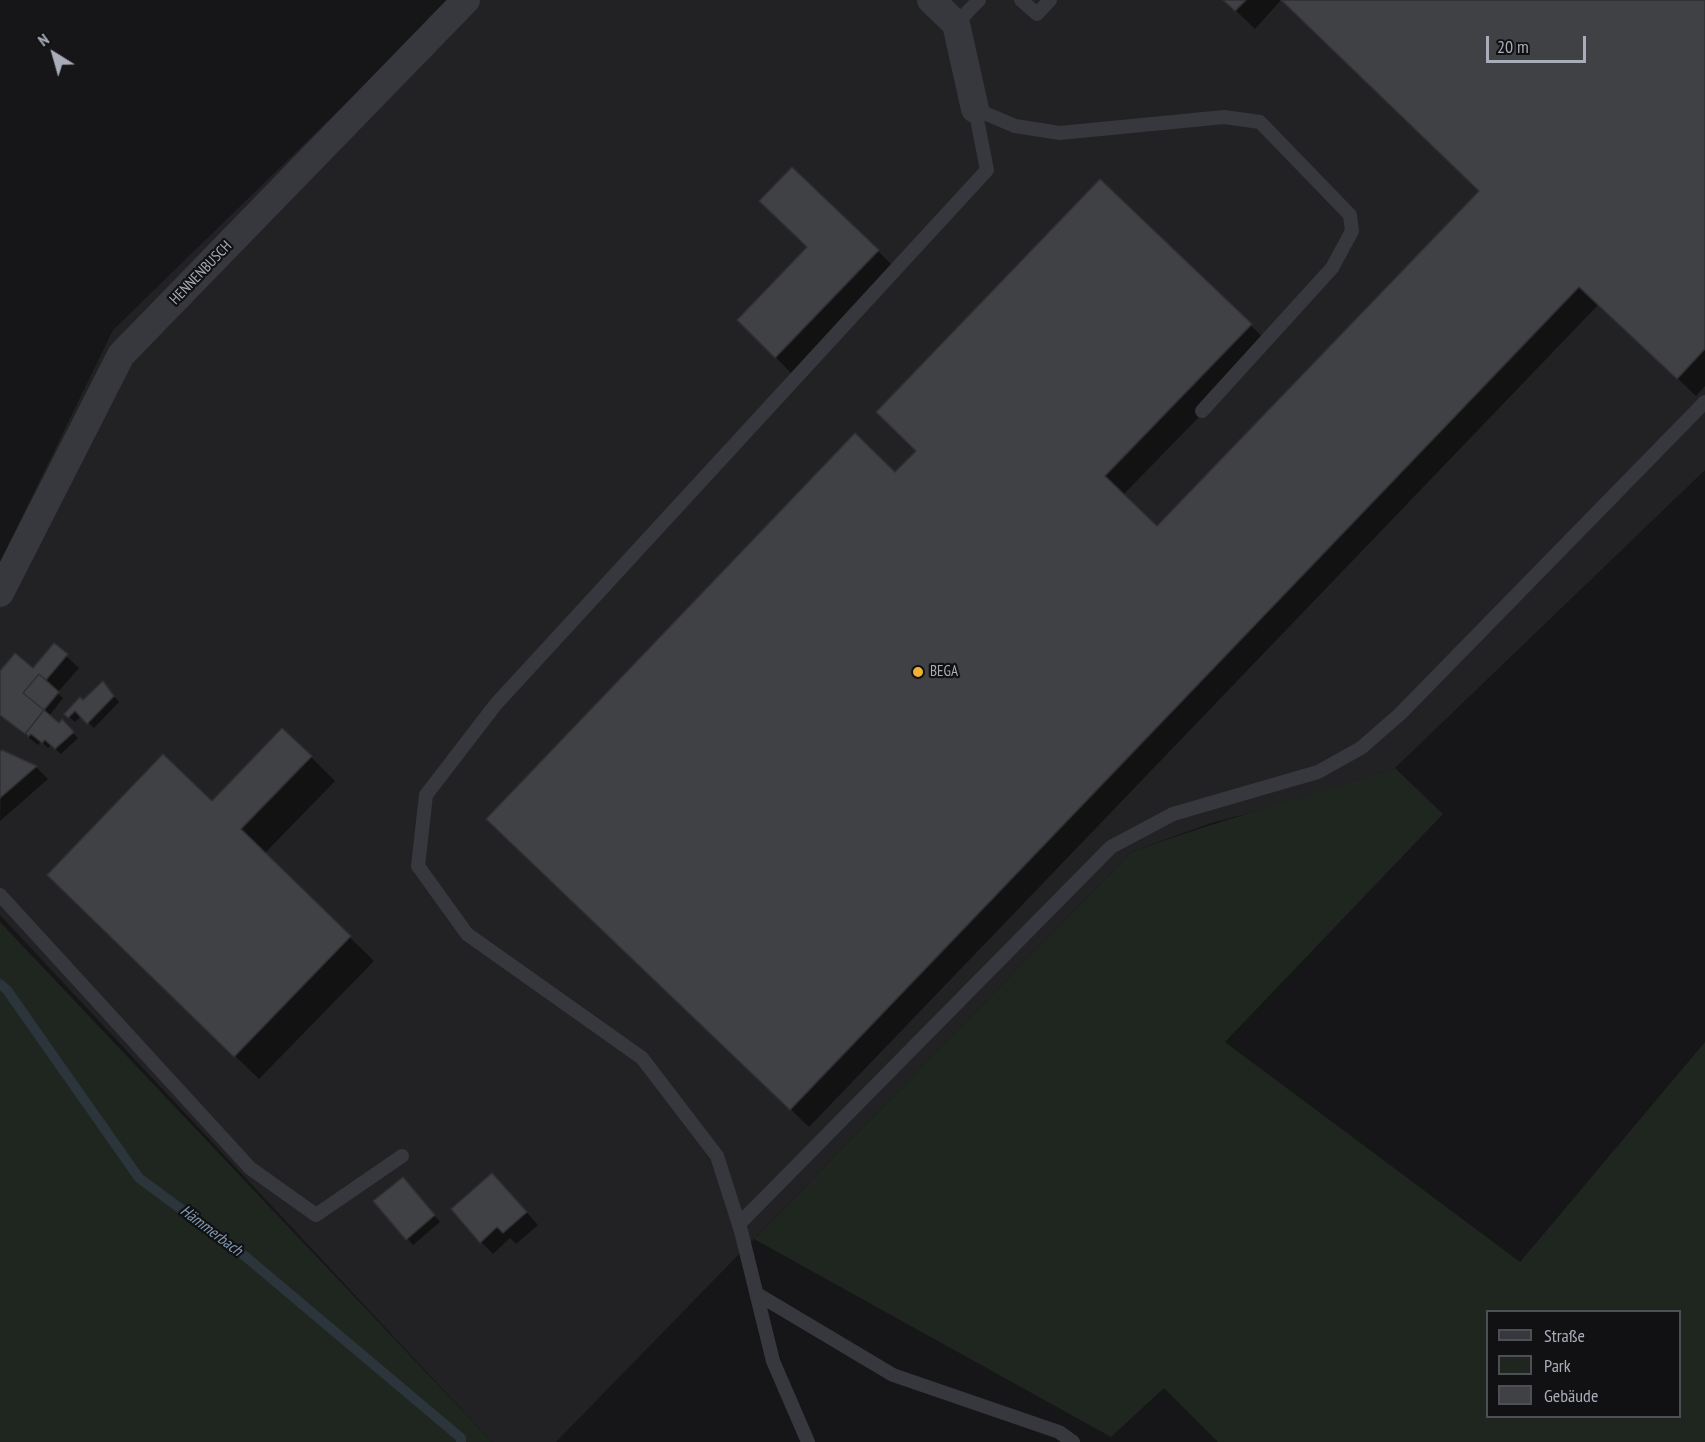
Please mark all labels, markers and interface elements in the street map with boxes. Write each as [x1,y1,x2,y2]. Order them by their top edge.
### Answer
north arrow [24,24,84,84]
scale bar [1489,24,1590,62]
text: N [34,29,53,50]
text: 20 m [1497,35,1529,58]
street label: HENNENBUSCH [166,237,236,309]
place label: BEGA [930,663,958,681]
marker: BEGA [911,665,925,679]
water label: Hämmerbach [176,1201,246,1261]
legend [1486,1310,1681,1418]
text: Straße [1544,1324,1585,1347]
text: Park [1544,1354,1571,1377]
text: Gebäude [1544,1384,1598,1407]

